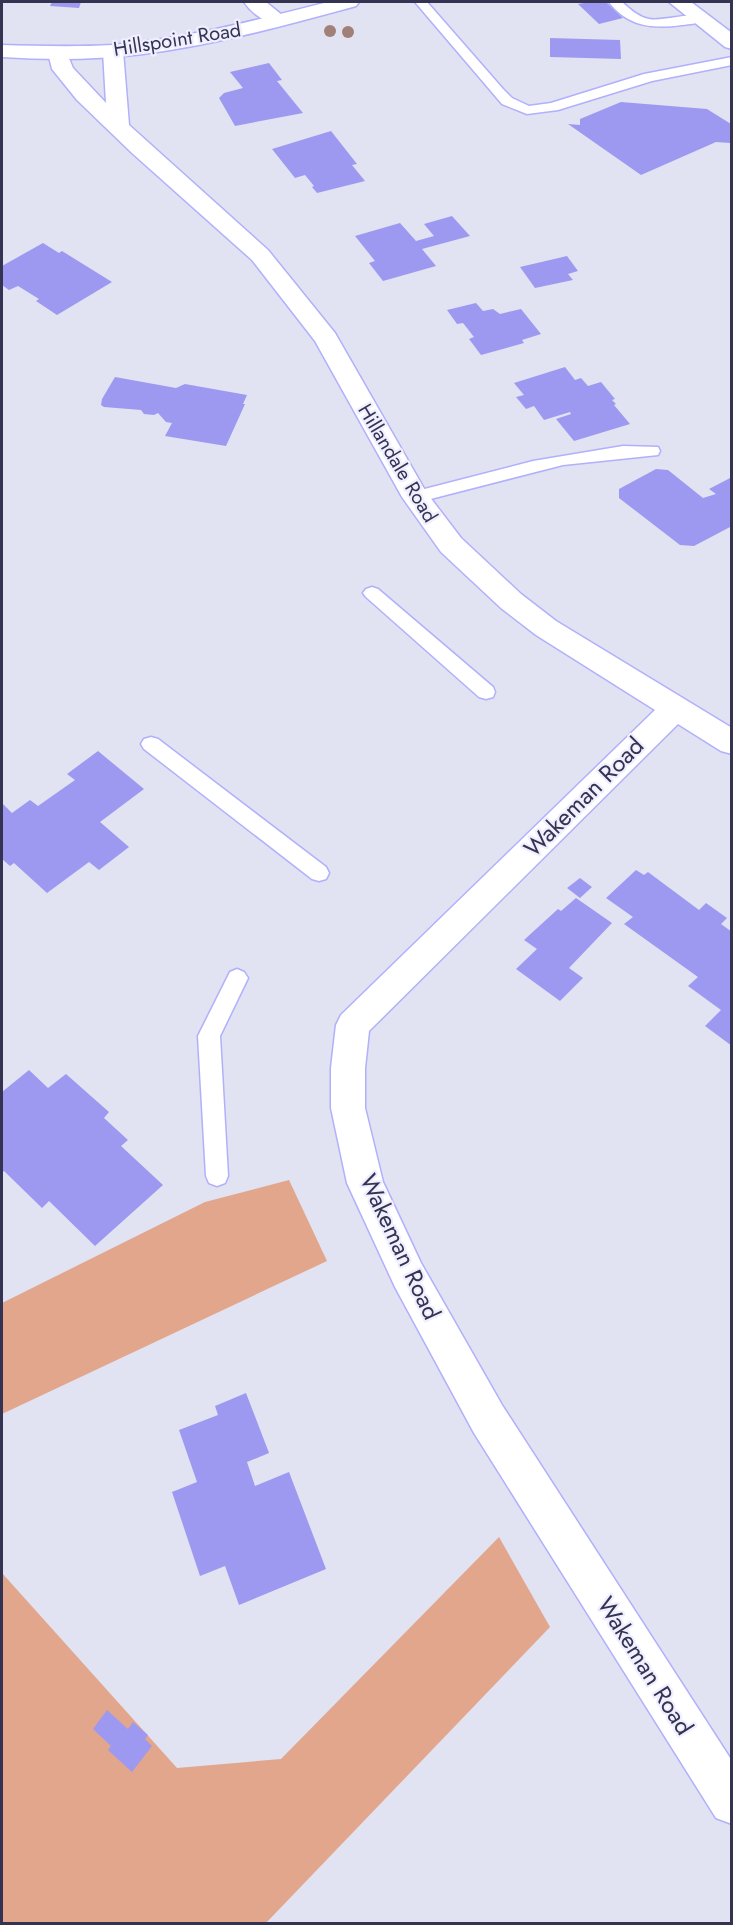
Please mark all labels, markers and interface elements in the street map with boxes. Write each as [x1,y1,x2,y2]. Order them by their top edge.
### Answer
street label: Hillspoint Road [111,15,243,64]
street label: Hillandale Road [351,398,444,528]
street label: Wakeman Road [516,729,652,865]
street label: Wakeman Road [351,1168,450,1325]
street label: Wakeman Road [589,1590,702,1742]

